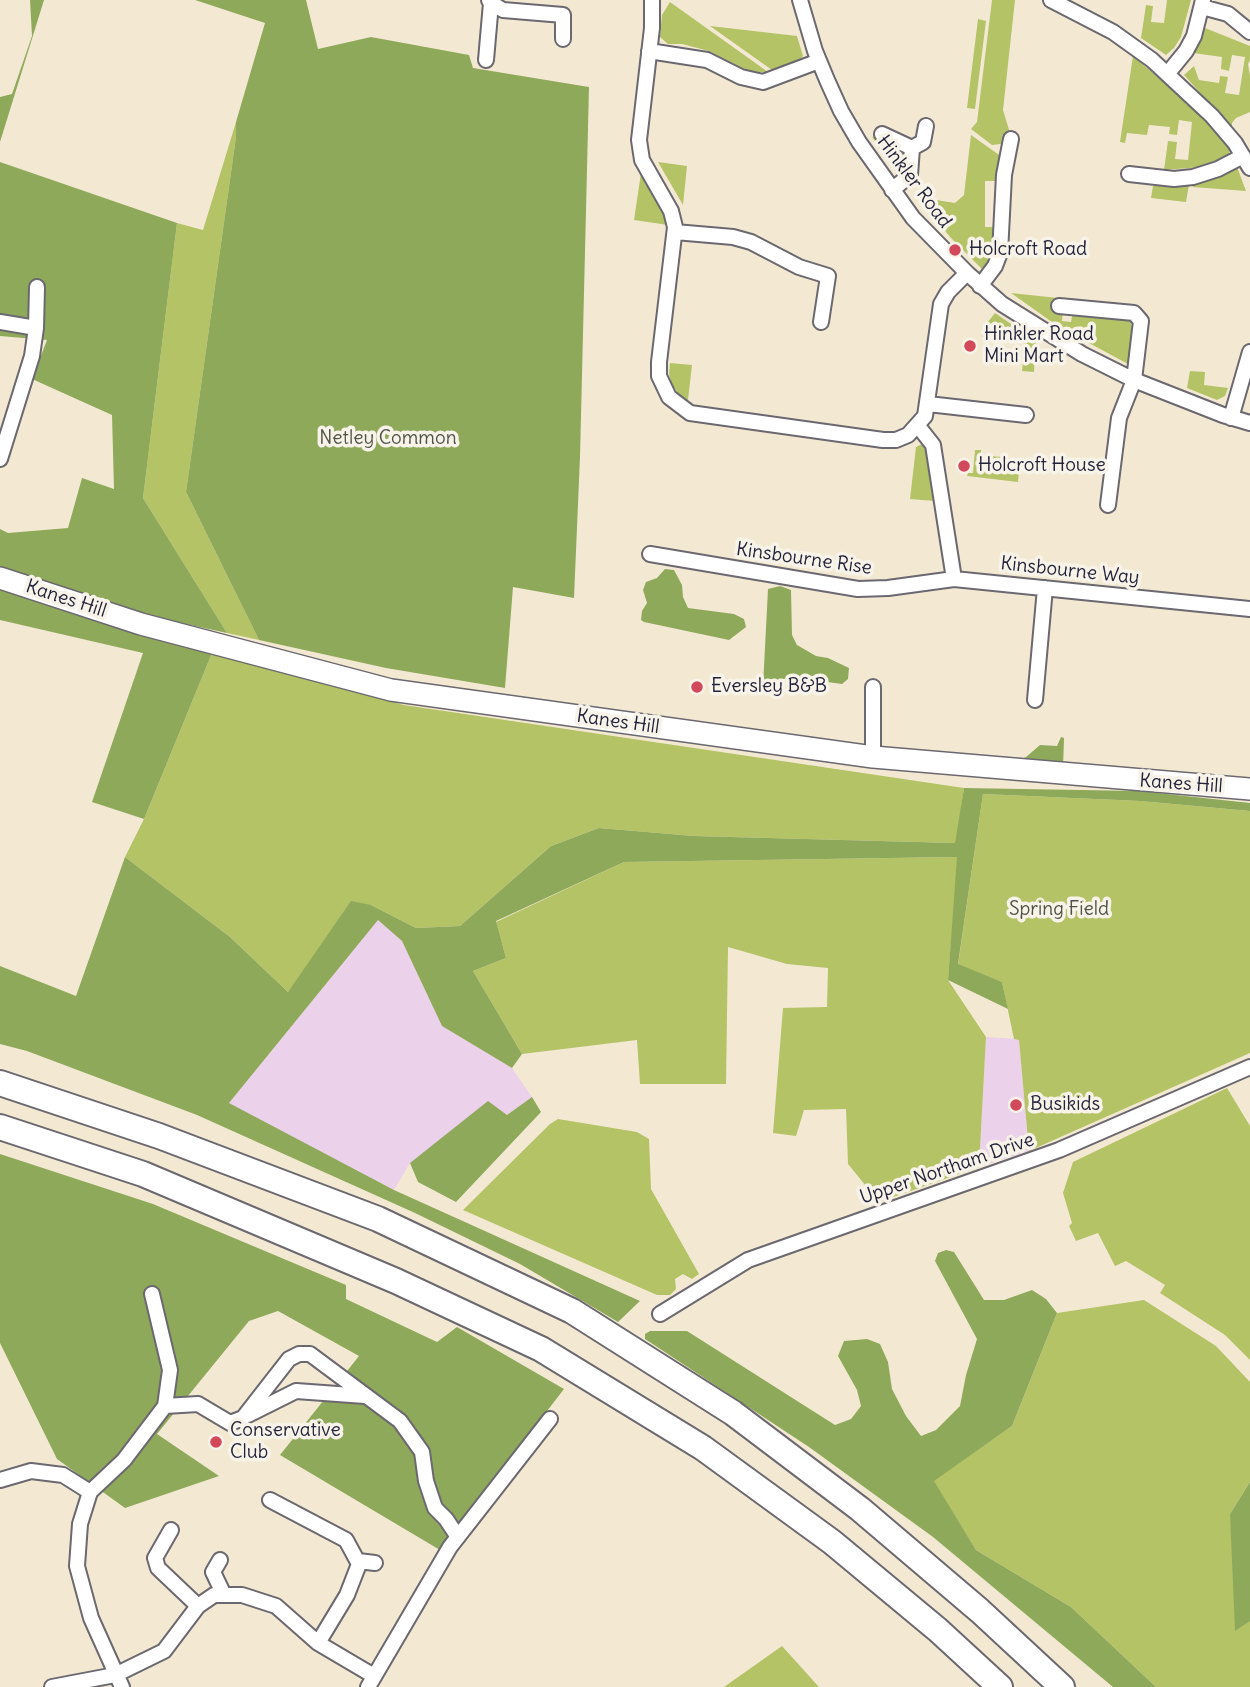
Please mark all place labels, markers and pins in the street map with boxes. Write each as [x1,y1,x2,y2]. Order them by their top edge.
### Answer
place label: Holcroft Road [969,239,1087,261]
marker: Holcroft Road [947,242,963,258]
place label: Hinkler Road Mini Mart [984,324,1094,368]
marker: Hinkler Road Mini Mart [962,338,978,354]
place label: Holcroft House [978,455,1106,477]
marker: Holcroft House [956,458,972,474]
place label: Eversley B&B [711,676,827,698]
marker: Eversley B&B [689,679,705,695]
place label: Busikids [1030,1094,1100,1116]
marker: Busikids [1008,1097,1024,1113]
place label: Conservative Club [230,1420,341,1464]
marker: Conservative Club [208,1434,224,1450]

